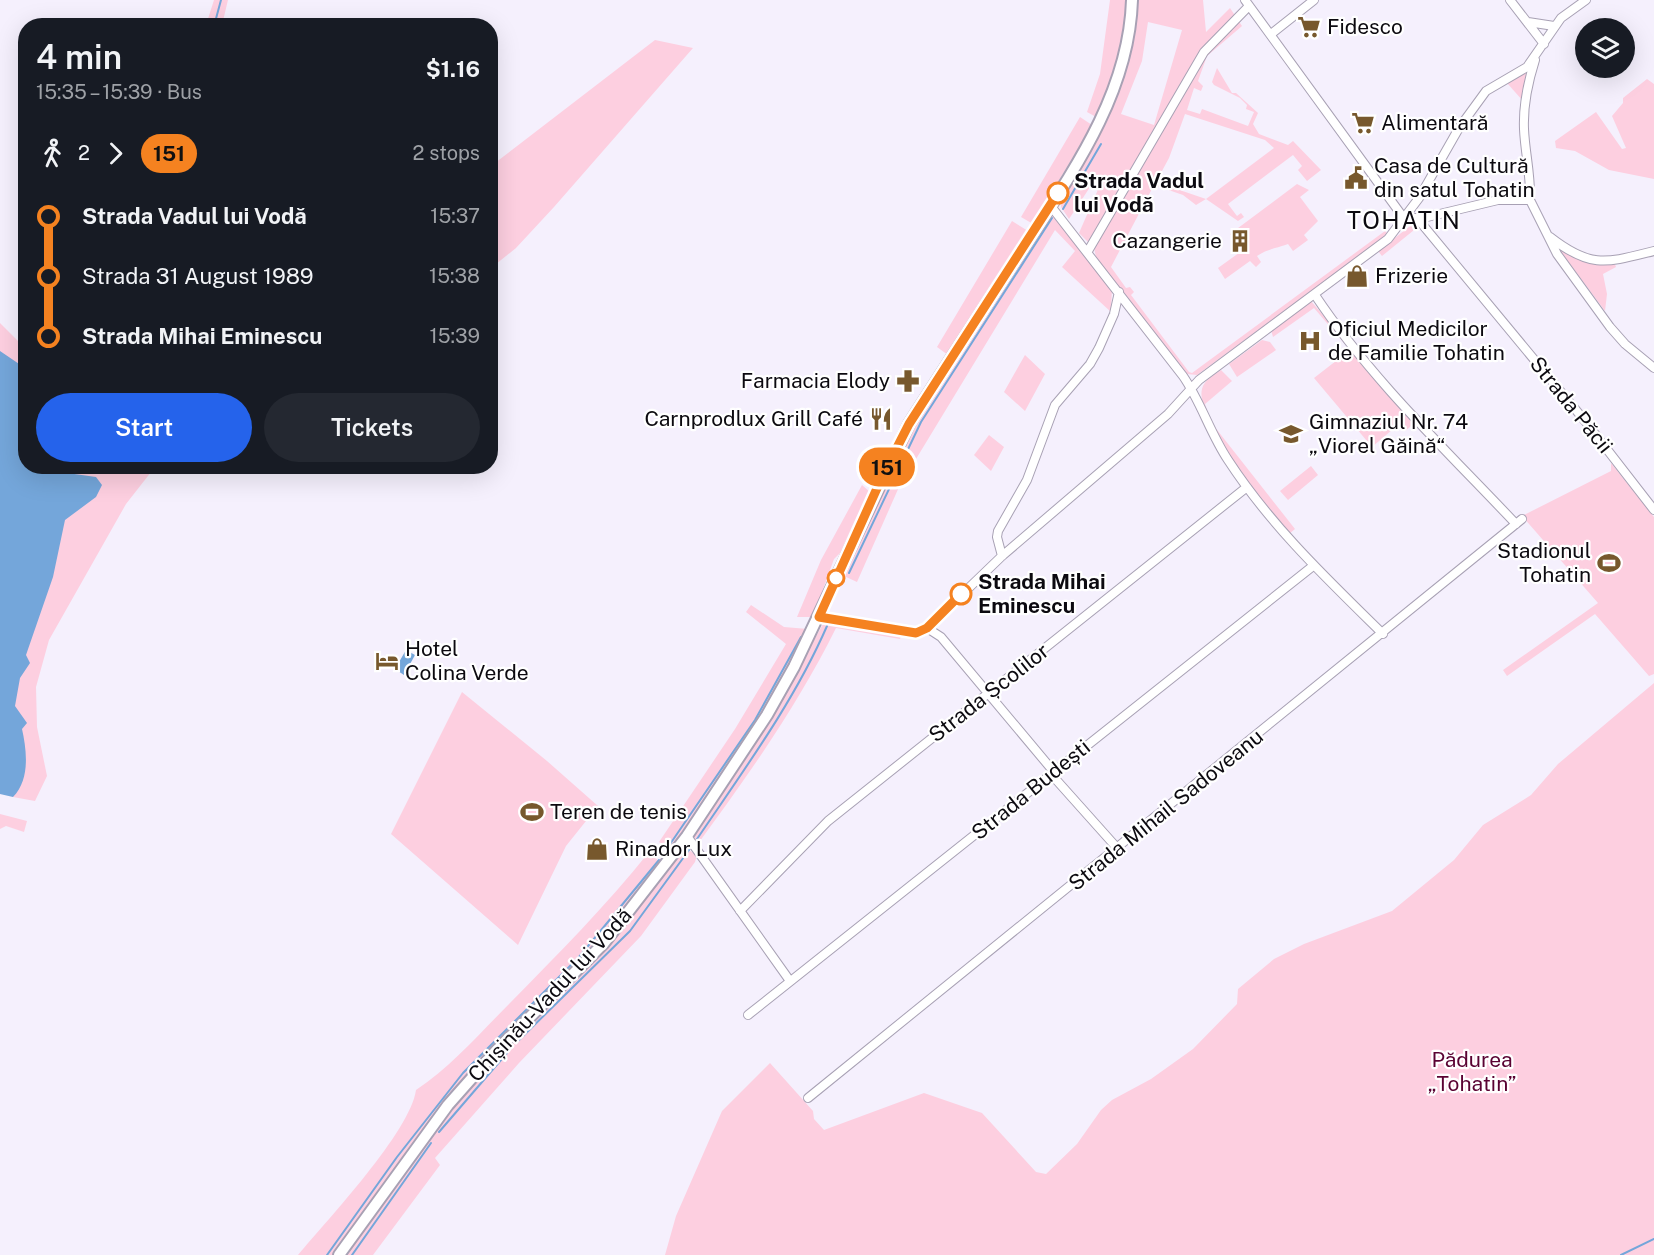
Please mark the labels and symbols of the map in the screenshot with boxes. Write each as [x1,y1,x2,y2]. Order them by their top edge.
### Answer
supermarket icon: Fidesco [1296,14,1322,40]
place label: Fidesco [1327,14,1403,39]
supermarket icon: Alimentară [1350,110,1376,136]
place label: Alimentară [1381,110,1488,135]
place label: Casa de Cultură din satul Tohatin [1374,153,1535,202]
public building icon: Casa de Cultură din satul Tohatin [1343,165,1369,191]
place label: Strada Vadul lui Vodă [1074,168,1204,217]
marker: Strada Vadul lui Vodă [1047,182,1069,204]
district label: TOHATIN [1347,206,1461,234]
place label: Cazangerie [1112,228,1222,253]
building icon: Cazangerie [1227,228,1253,254]
shop icon: Frizerie [1344,263,1370,289]
place label: Frizerie [1375,263,1448,288]
place label: Oficiul Medicilor de Familie Tohatin [1328,316,1505,365]
hospital icon: Oficiul Medicilor de Familie Tohatin [1297,328,1323,354]
street label: Strada Păcii [1525,351,1618,458]
place label: Farmacia Elody [741,368,890,393]
pharmacy icon: Farmacia Elody [895,368,921,394]
place label: Carnprodlux Grill Café [644,406,863,431]
restaurant icon: Carnprodlux Grill Café [868,406,894,432]
place label: Gimnaziul Nr. 74 „Viorel Găină“ [1309,409,1468,458]
school or university icon: Gimnaziul Nr. 74 „Viorel Găină“ [1278,421,1304,447]
line badge: 151 [852,448,922,486]
place label: Stadionul Tohatin [1497,538,1591,587]
sports icon: Stadionul Tohatin [1596,550,1622,576]
unlabelled marker [827,569,845,587]
place label: Strada Mihai Eminescu [978,569,1106,618]
marker: Strada Mihai Eminescu [950,583,972,605]
place label: Hotel Colina Verde [405,636,529,685]
street label: Strada Școlilor [924,638,1054,747]
hotel icon: Hotel Colina Verde [374,648,400,674]
street label: Strada Mihail Sadoveanu [1063,723,1268,896]
street label: Strada Budești [967,734,1095,845]
sports icon: Teren de tenis [519,799,545,825]
place label: Teren de tenis [550,799,687,824]
shop icon: Rinador Lux [584,836,610,862]
place label: Rinador Lux [615,836,732,861]
street label: Chișinău-Vadul lui Vodă [463,903,637,1087]
park label: Pădurea „Tohatin” [1428,1047,1516,1096]

